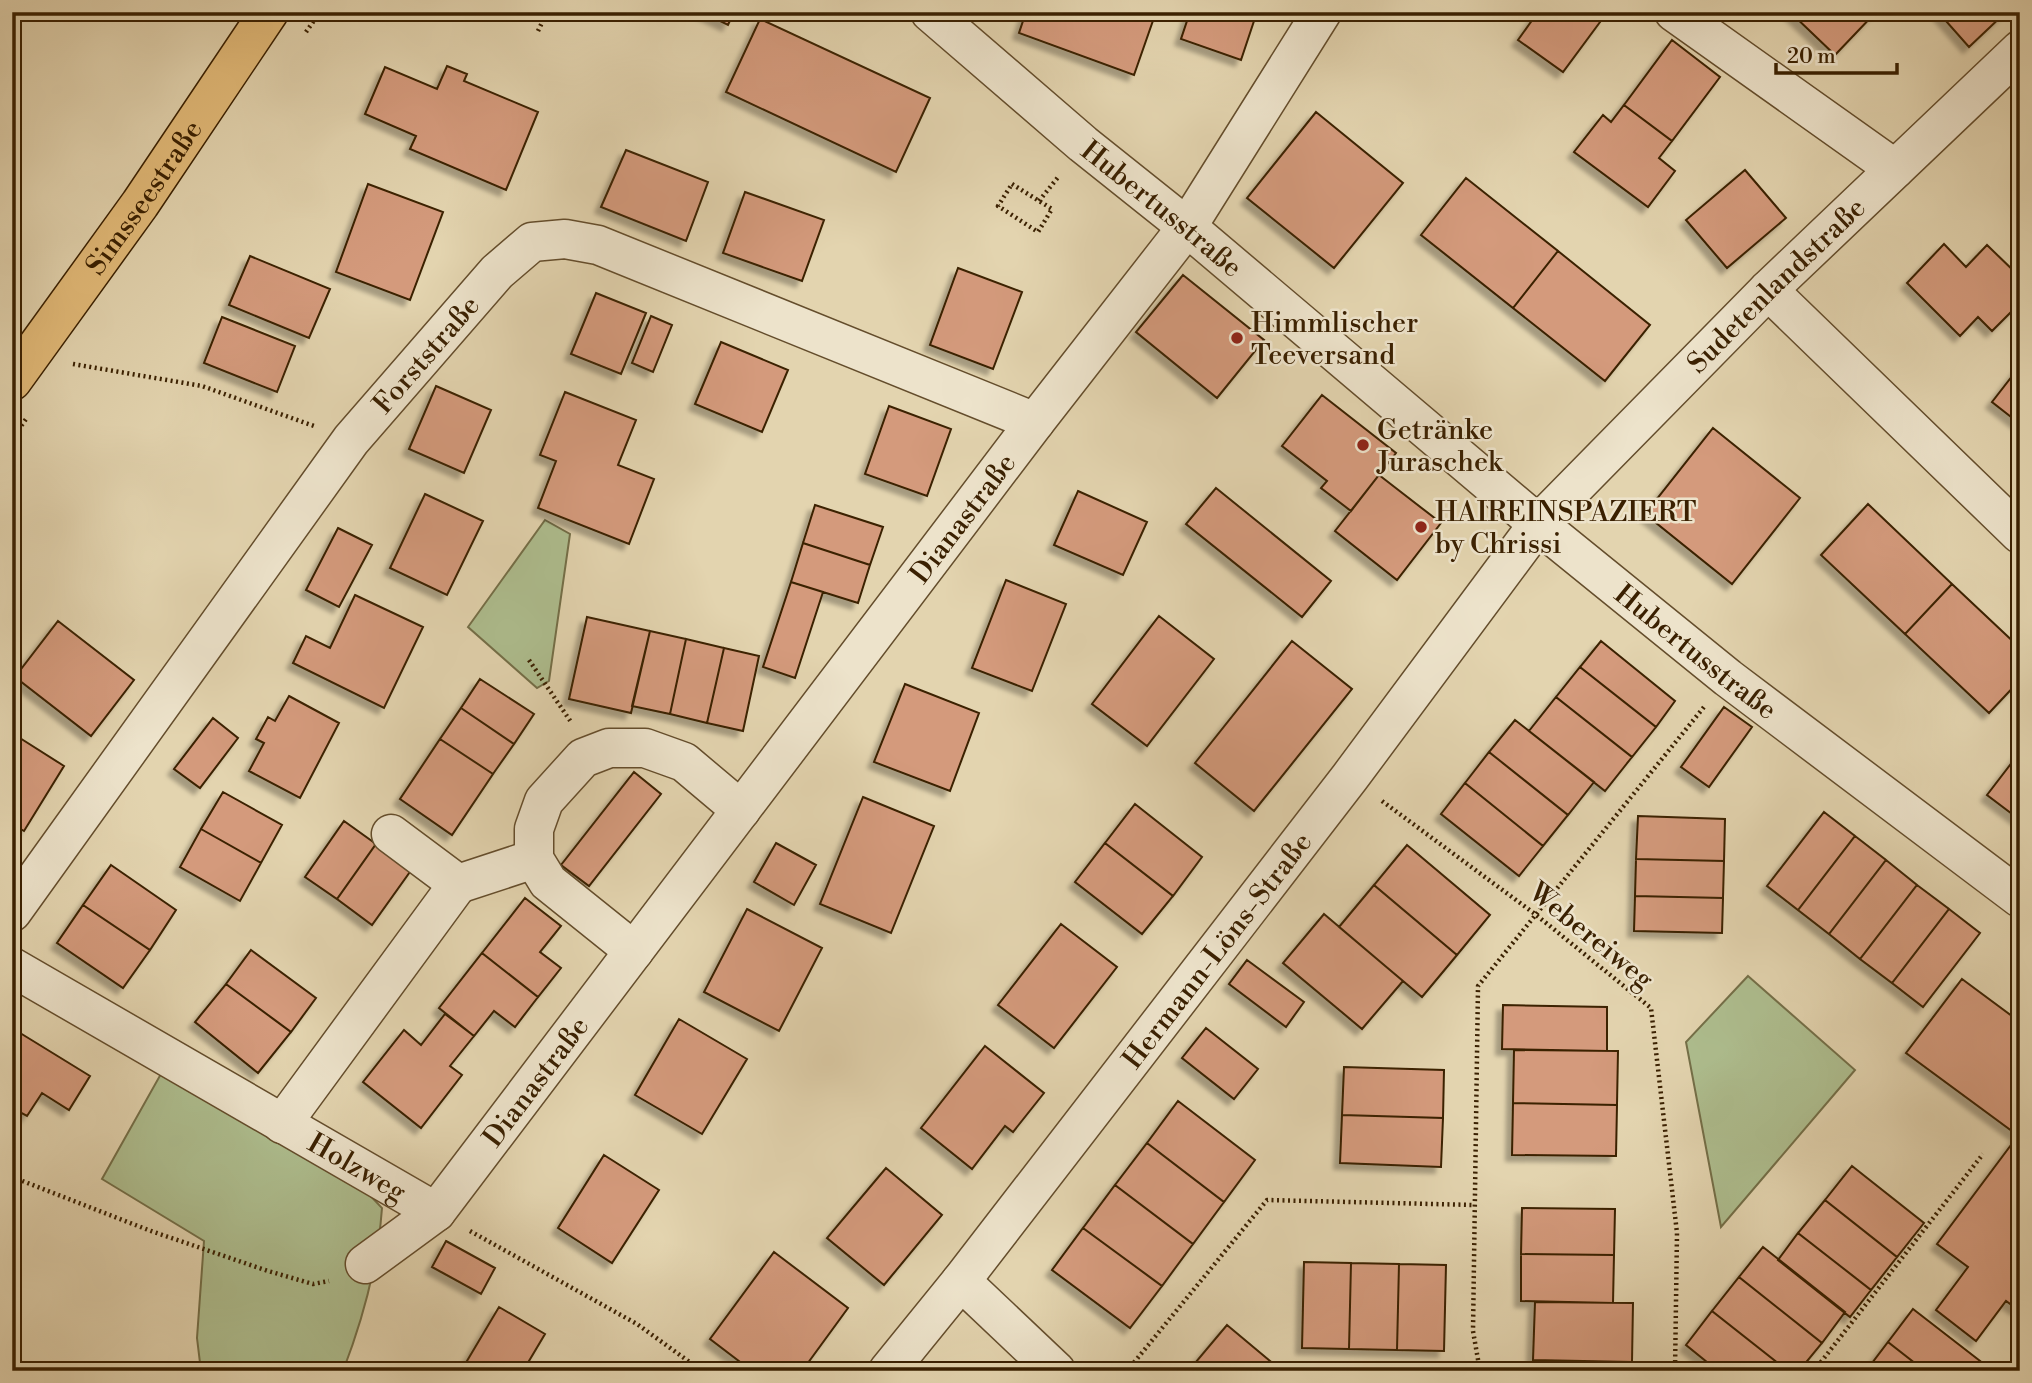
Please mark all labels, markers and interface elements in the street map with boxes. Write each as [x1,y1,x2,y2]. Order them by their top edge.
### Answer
scale bar [1776,32,1897,76]
text: 20 m [1787,44,1836,70]
street label: Simsseestraße [78,114,210,282]
street label: Hubertusstraße [1073,133,1249,285]
street label: Sudetenlandstraße [1680,191,1873,381]
street label: Forststraße [366,289,488,421]
place label: Himmlischer Teeversand [1251,306,1418,373]
marker: Himmlischer Teeversand [1229,330,1245,346]
place label: Getränke Juraschek [1376,413,1504,480]
marker: Getränke Juraschek [1355,437,1371,453]
street label: Dianastraße [903,447,1024,591]
place label: HAIREINSPAZIERT by Chrissi [1435,495,1697,562]
marker: HAIREINSPAZIERT by Chrissi [1413,519,1429,535]
street label: Hubertusstraße [1607,577,1784,728]
street label: Hermann-Löns-Straße [1115,826,1320,1076]
street label: Webereiweg [1521,874,1661,998]
street label: Dianastraße [476,1010,597,1154]
street label: Holzweg [301,1126,413,1210]

